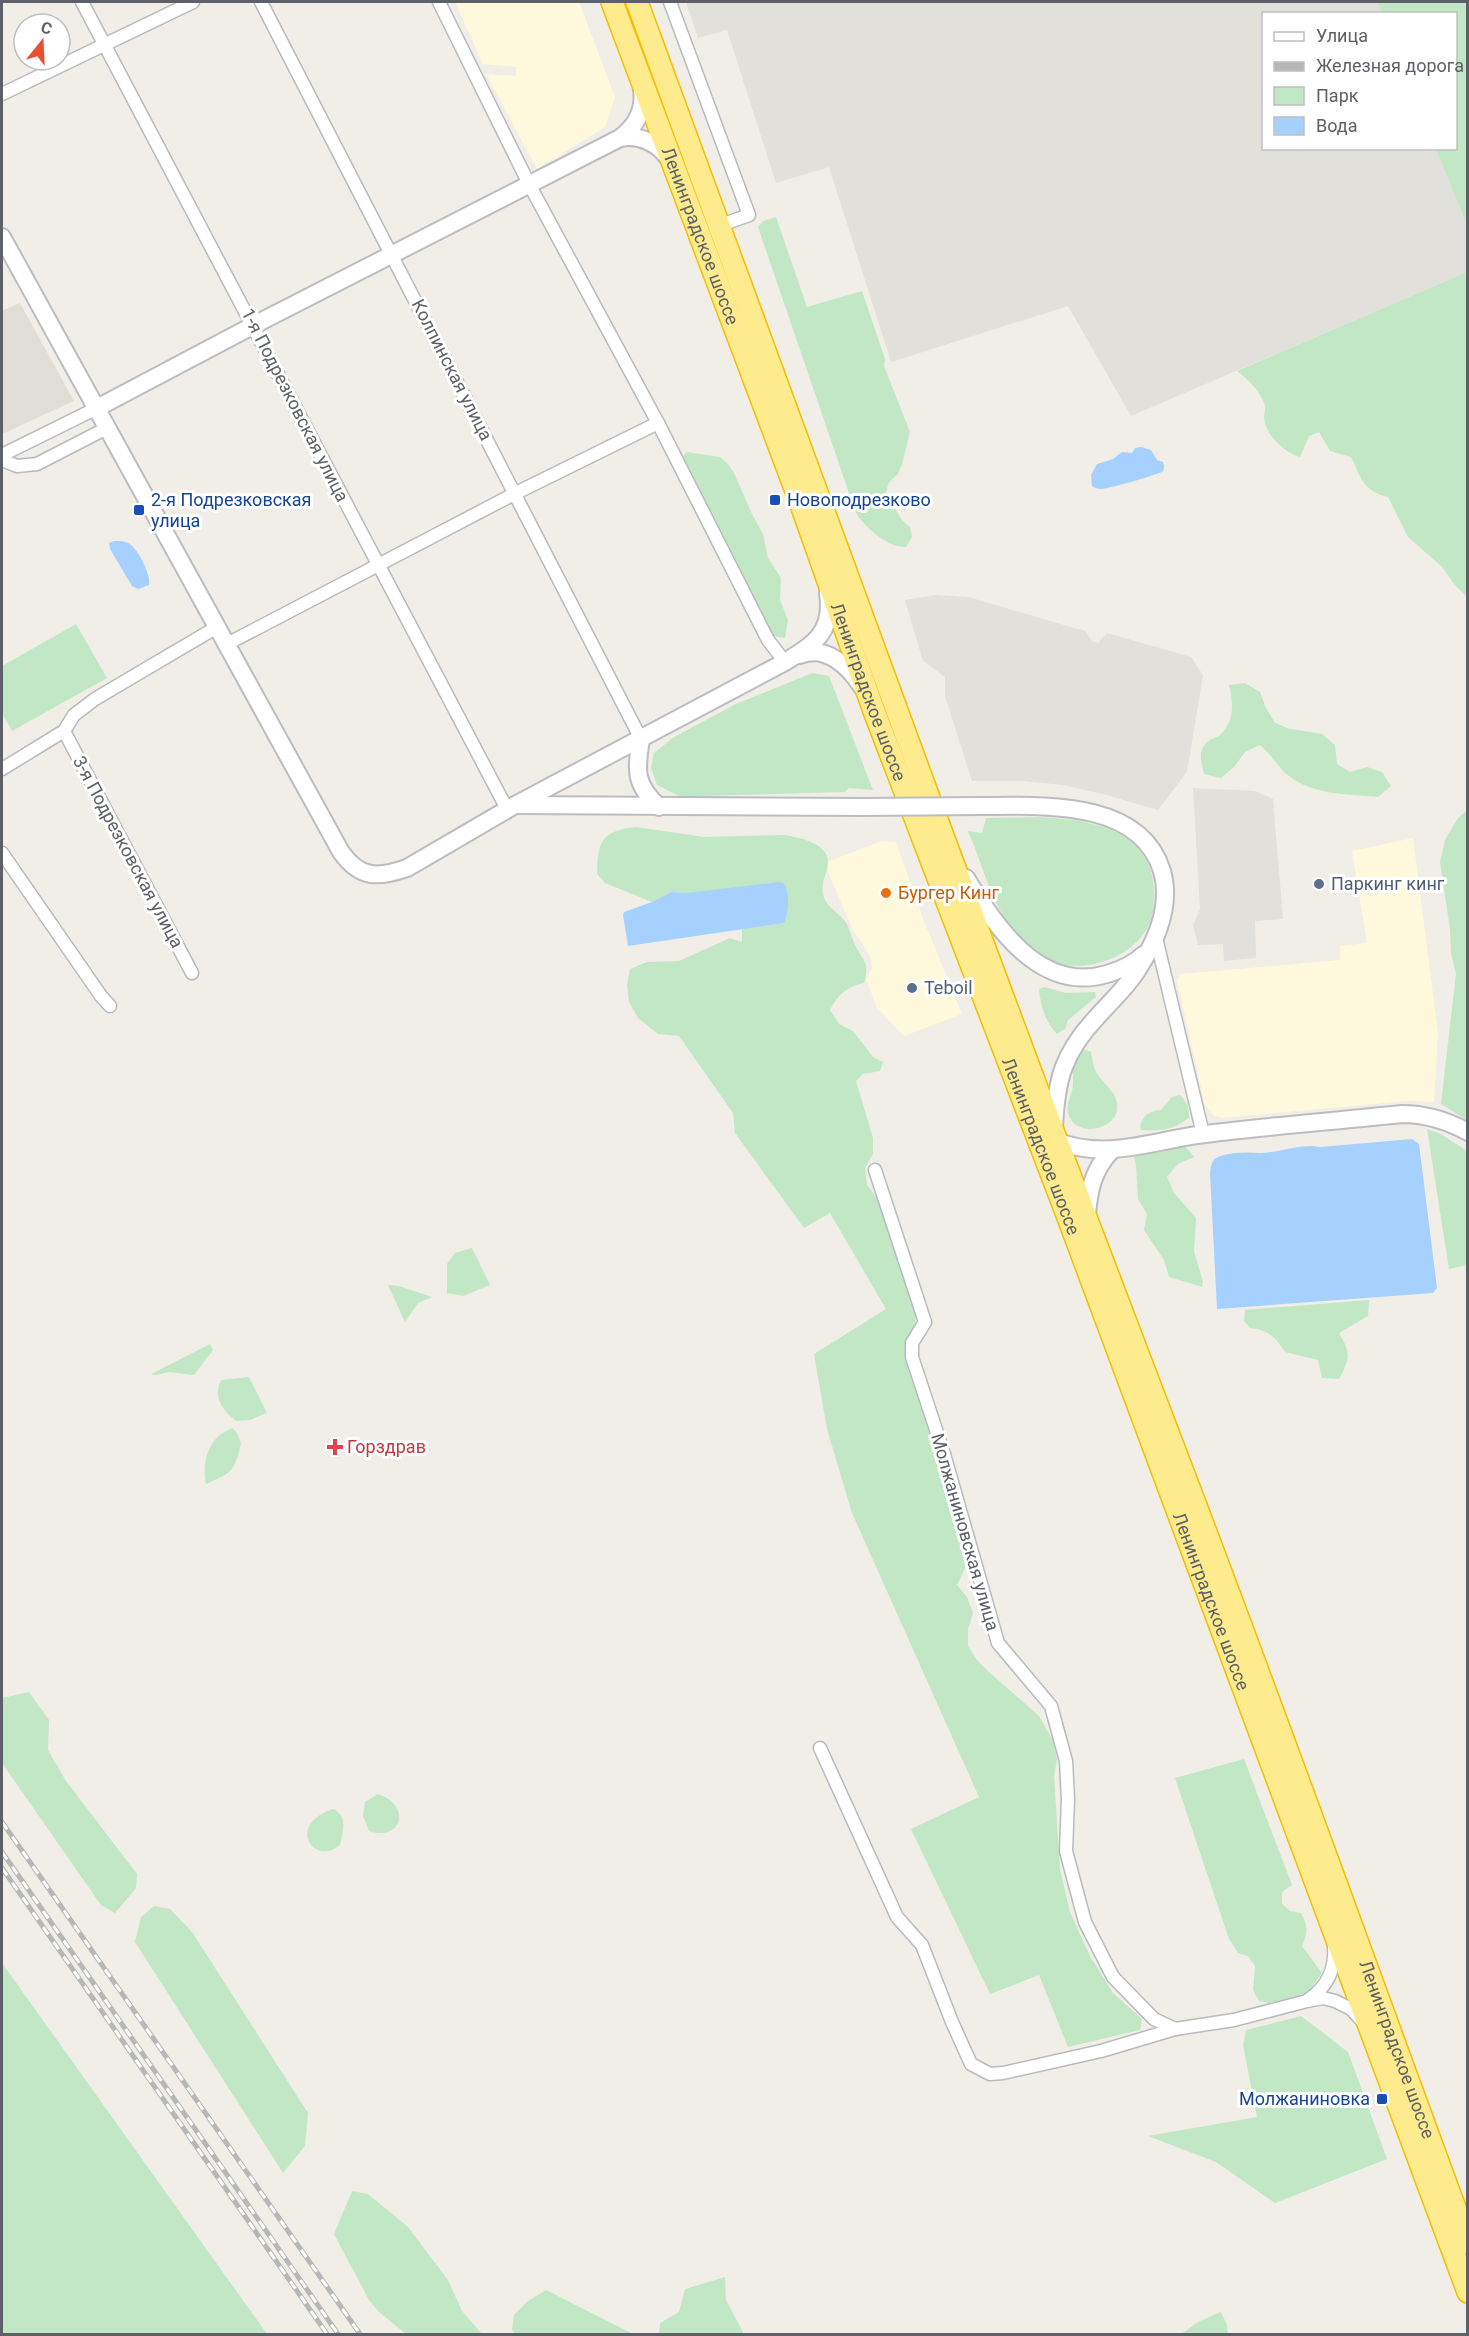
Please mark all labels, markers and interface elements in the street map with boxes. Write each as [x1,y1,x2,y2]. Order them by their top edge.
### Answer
north arrow [12,12,72,72]
legend [1262,12,1457,150]
text: С [39,18,54,39]
text: Улица [1316,25,1368,46]
text: Железная дорога [1316,55,1464,76]
text: Парк [1316,85,1359,106]
text: Вода [1316,115,1358,136]
street label: Ленинградское шоссе [658,144,743,328]
street label: Колпинская улица [408,296,497,444]
street label: 1-я Подрезковская улица [237,305,353,505]
place label: 2-я Подрезковская улица [151,489,312,531]
place label: Новоподрезково [787,489,931,510]
marker: Новоподрезково [768,493,782,507]
marker: 2-я Подрезковская улица [132,503,146,517]
street label: Ленинградское шоссе [827,600,911,784]
street label: 3-я Подрезковская улица [69,752,188,951]
place label: Паркинг кинг [1331,873,1445,894]
marker: Паркинг кинг [1312,877,1326,891]
place label: Бургер Кинг [898,882,1000,903]
marker: Бургер Кинг [879,886,893,900]
place label: Teboil [924,977,973,998]
marker: Teboil [905,981,919,995]
street label: Ленинградское шоссе [998,1054,1085,1238]
street label: Молжаниновская улица [927,1431,1004,1633]
place label: Горздрав [347,1436,426,1457]
marker: Горздрав [328,1440,342,1454]
street label: Ленинградское шоссе [1169,1509,1254,1693]
street label: Ленинградское шоссе [1355,1957,1440,2141]
place label: Молжаниновка [1239,2088,1370,2109]
marker: Молжаниновка [1375,2092,1389,2106]

